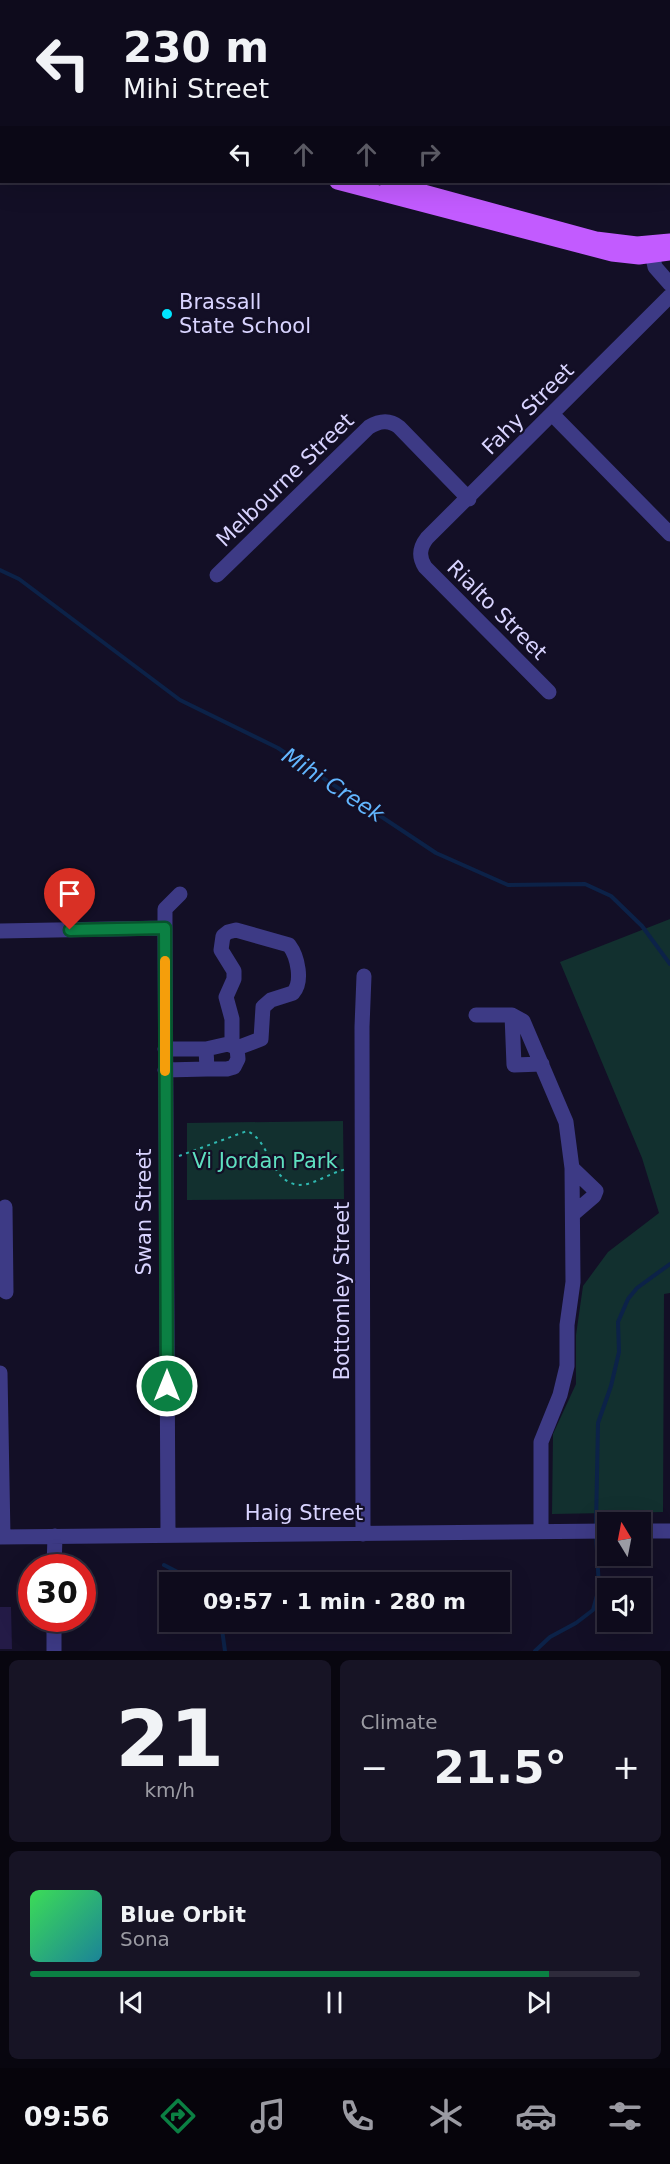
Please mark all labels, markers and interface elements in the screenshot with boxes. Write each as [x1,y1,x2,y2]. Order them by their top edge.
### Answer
text: 230 m [123,23,269,72]
icon: left [24,24,102,102]
text: Mihi Street [123,73,269,104]
icon: left [224,138,257,171]
icon: ahead [287,138,320,171]
icon: ahead [350,138,383,171]
icon: right [413,138,446,171]
place label: Brassall State School [179,290,311,338]
marker: Brassall State School [160,307,174,321]
street label: Fahy Street [477,358,579,460]
street label: Melbourne Street [211,408,359,552]
street label: Rialto Street [442,555,552,665]
water label: Mihi Creek [277,743,390,828]
pin [44,868,95,930]
icon: arrive [53,877,86,910]
street label: Swan Street [132,1148,156,1276]
park label: Vi Jordan Park [192,1149,338,1173]
street label: Bottomley Street [330,1202,354,1380]
position arrow [135,1354,199,1418]
street label: Haig Street [245,1501,363,1525]
north arrow [597,1512,651,1566]
map controls [597,1512,651,1632]
speed limit sign: 30 [18,1554,96,1632]
button: sound [597,1578,651,1632]
text: 09:57 · 1 min · 280 m [203,1589,466,1614]
text: 21 [115,1694,224,1784]
text: Climate [361,1710,437,1734]
text: 21.5° [433,1741,567,1794]
text: − [361,1748,388,1787]
text: + [612,1748,640,1787]
text: km/h [145,1778,195,1802]
text: Blue Orbit [120,1902,246,1927]
text: Sona [120,1927,170,1951]
icon: previous [115,1986,148,2019]
icon: pause [318,1986,351,2019]
icon: next [522,1986,555,2019]
icon: directions [157,2095,199,2137]
icon: music [247,2095,289,2137]
icon: phone [336,2095,378,2137]
icon: climate [425,2095,467,2137]
icon: car [515,2095,557,2137]
icon: filters [604,2095,646,2137]
text: 09:56 [24,2101,110,2132]

